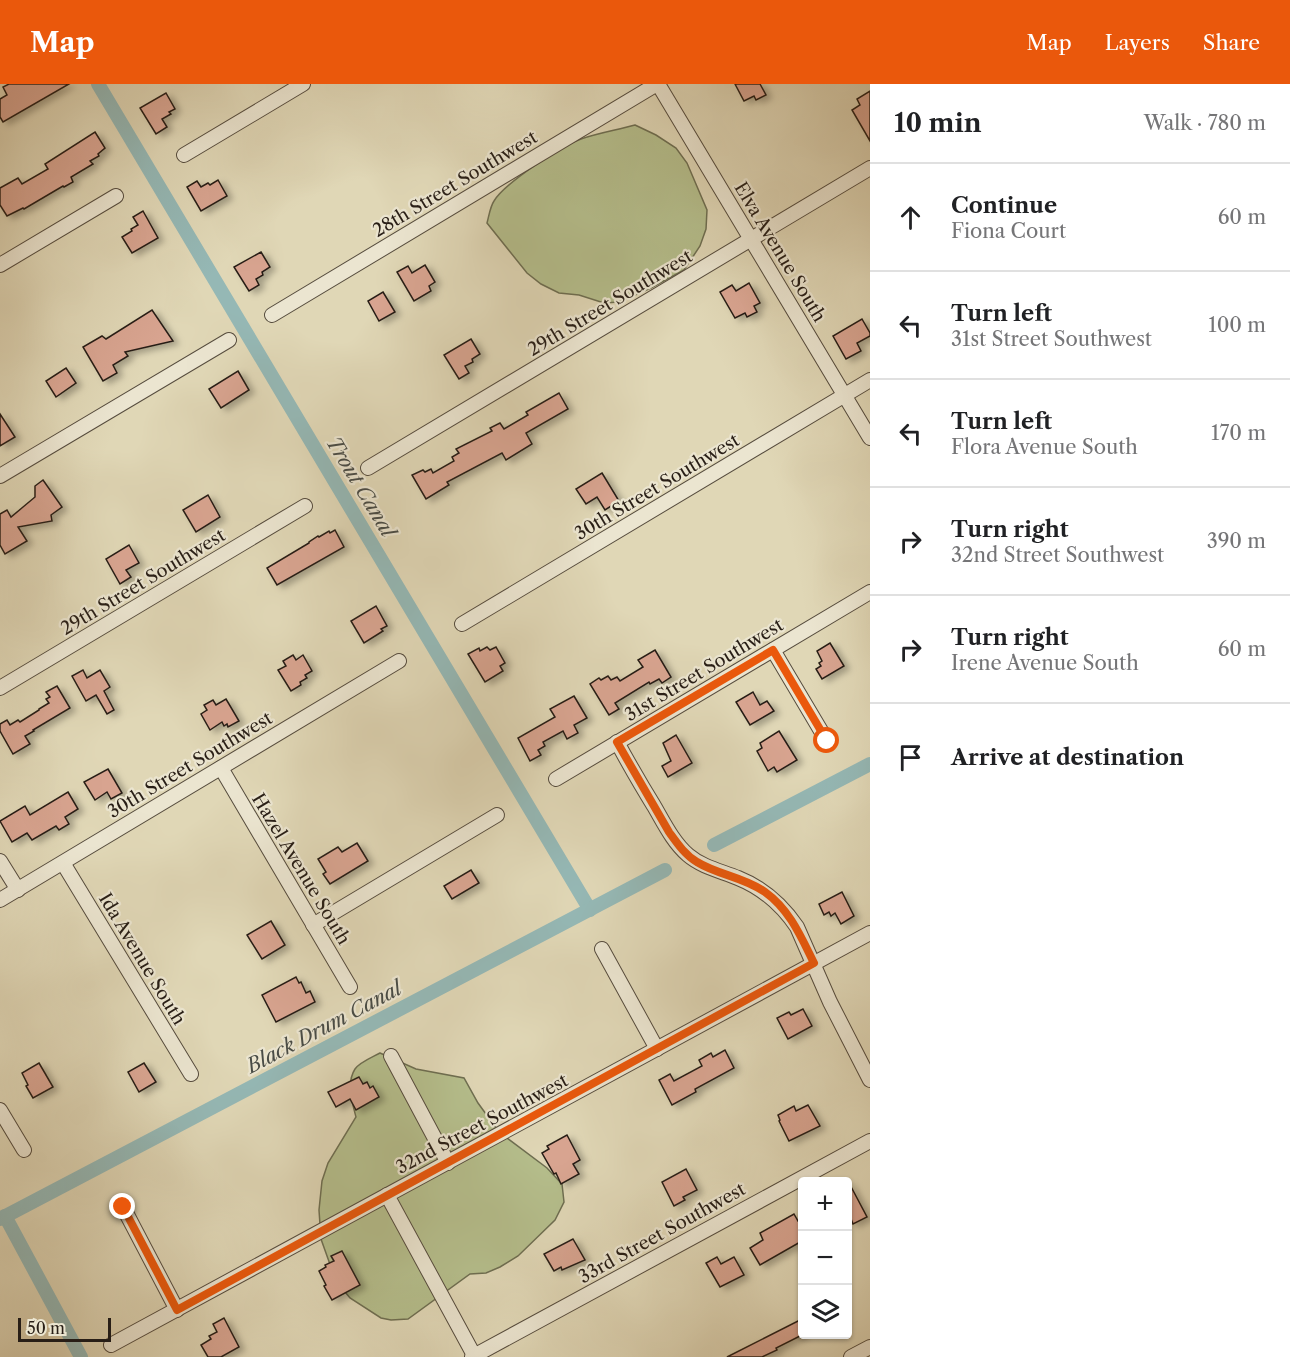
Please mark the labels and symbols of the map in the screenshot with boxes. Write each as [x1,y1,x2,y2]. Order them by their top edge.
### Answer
street label: 28th Street Southwest [369,126,542,242]
street label: Elva Avenue South [730,178,830,326]
street label: 29th Street Southwest [524,245,697,361]
street label: 30th Street Southwest [571,429,744,545]
water label: Trout Canal [322,432,402,544]
street label: 29th Street Southwest [57,524,230,640]
street label: 31st Street Southwest [621,614,788,726]
street label: 30th Street Southwest [104,707,277,823]
route start [813,727,839,753]
street label: Hazel Avenue South [247,789,355,949]
street label: Ida Avenue South [94,889,190,1029]
water label: Black Drum Canal [240,975,408,1079]
street label: 32nd Street Southwest [392,1069,572,1179]
street label: 33rd Street Southwest [575,1178,750,1288]
route end [109,1193,135,1219]
scale bar [18,1315,111,1342]

